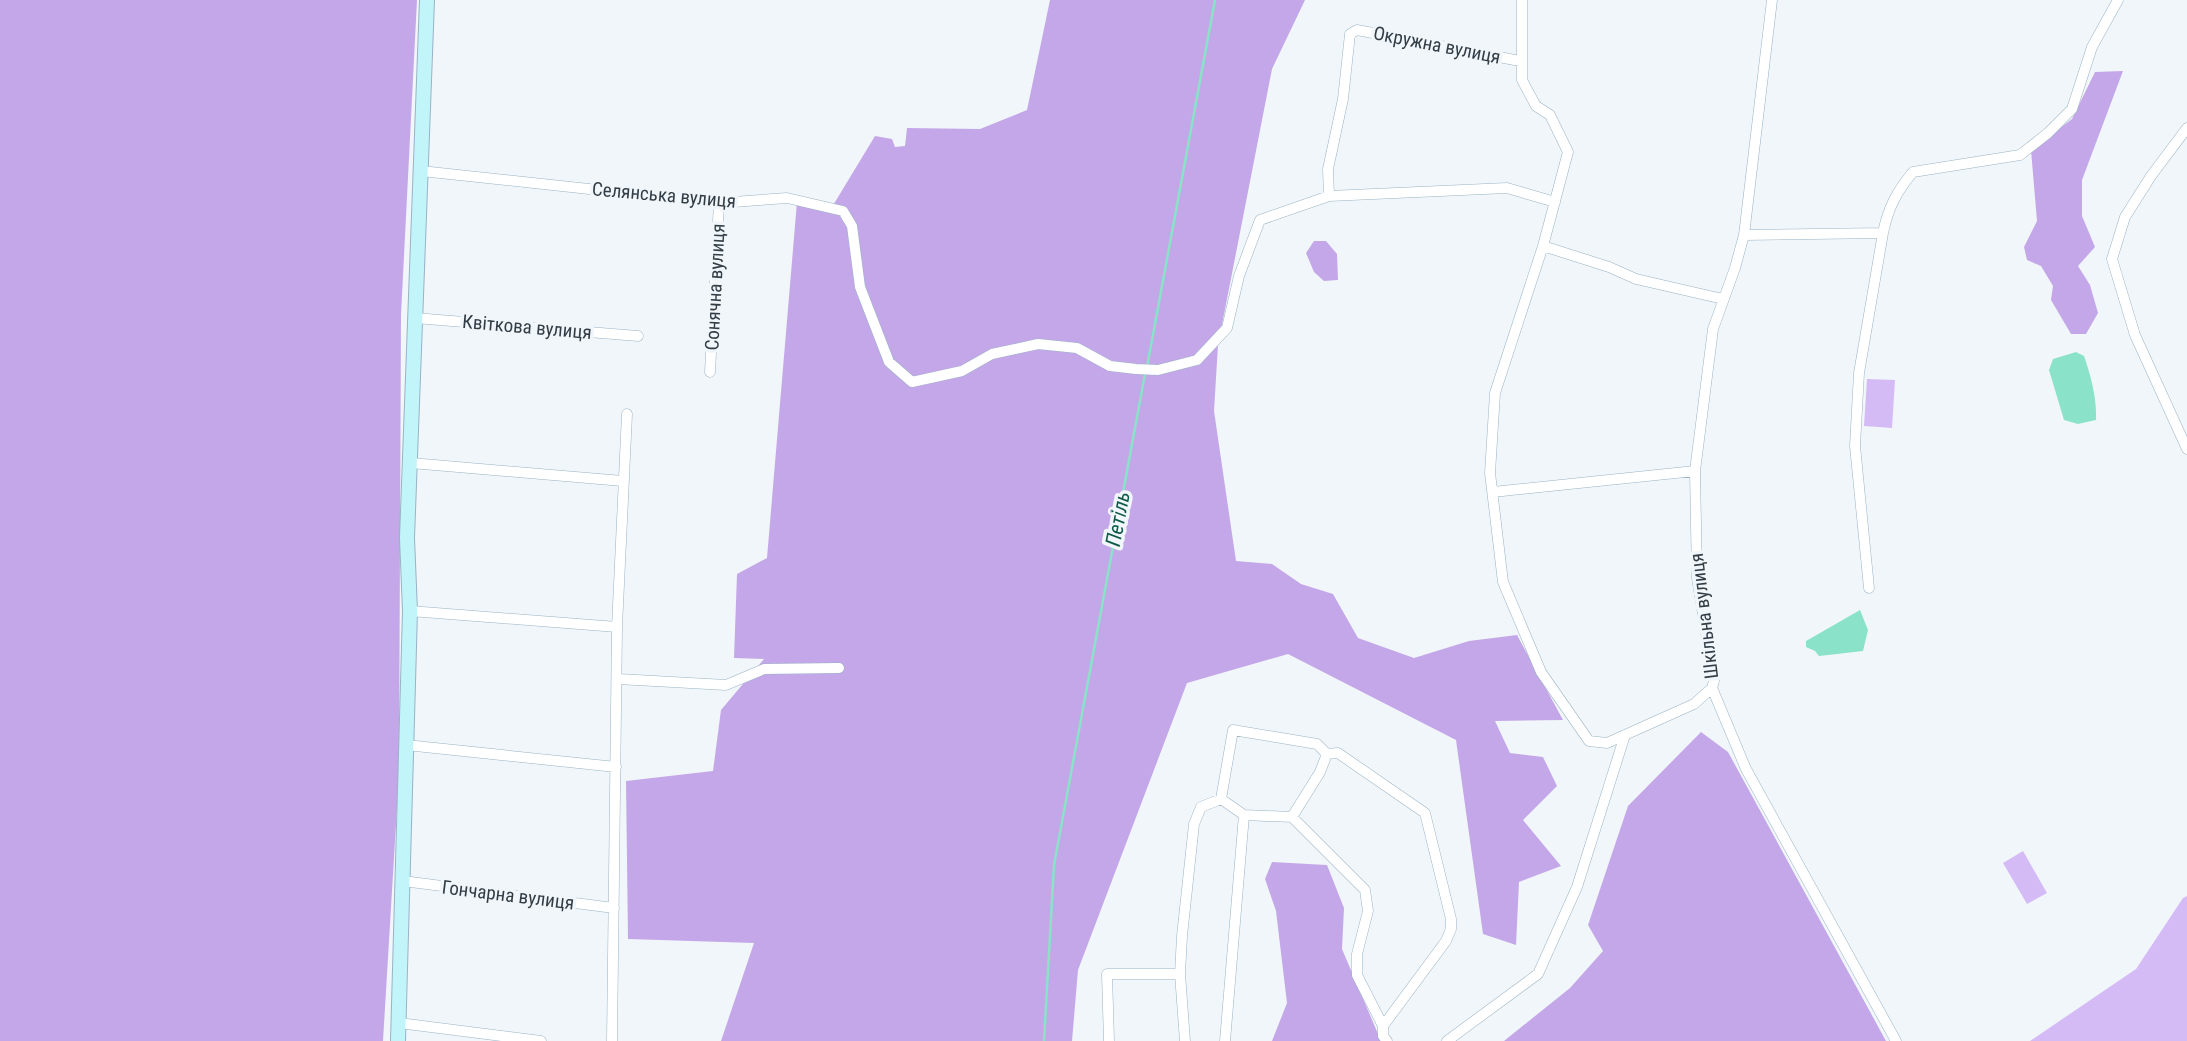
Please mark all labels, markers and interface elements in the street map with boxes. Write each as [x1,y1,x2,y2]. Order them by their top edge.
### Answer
street label: Окружна вулиця [1371,21,1503,69]
street label: Селянська вулиця [591,177,737,213]
street label: Сонячна вулиця [700,223,730,351]
street label: Квіткова вулиця [461,310,593,344]
water label: Петіль [1101,489,1135,549]
street label: Шкільна вулиця [1685,552,1723,680]
street label: Гончарна вулиця [441,875,575,915]

